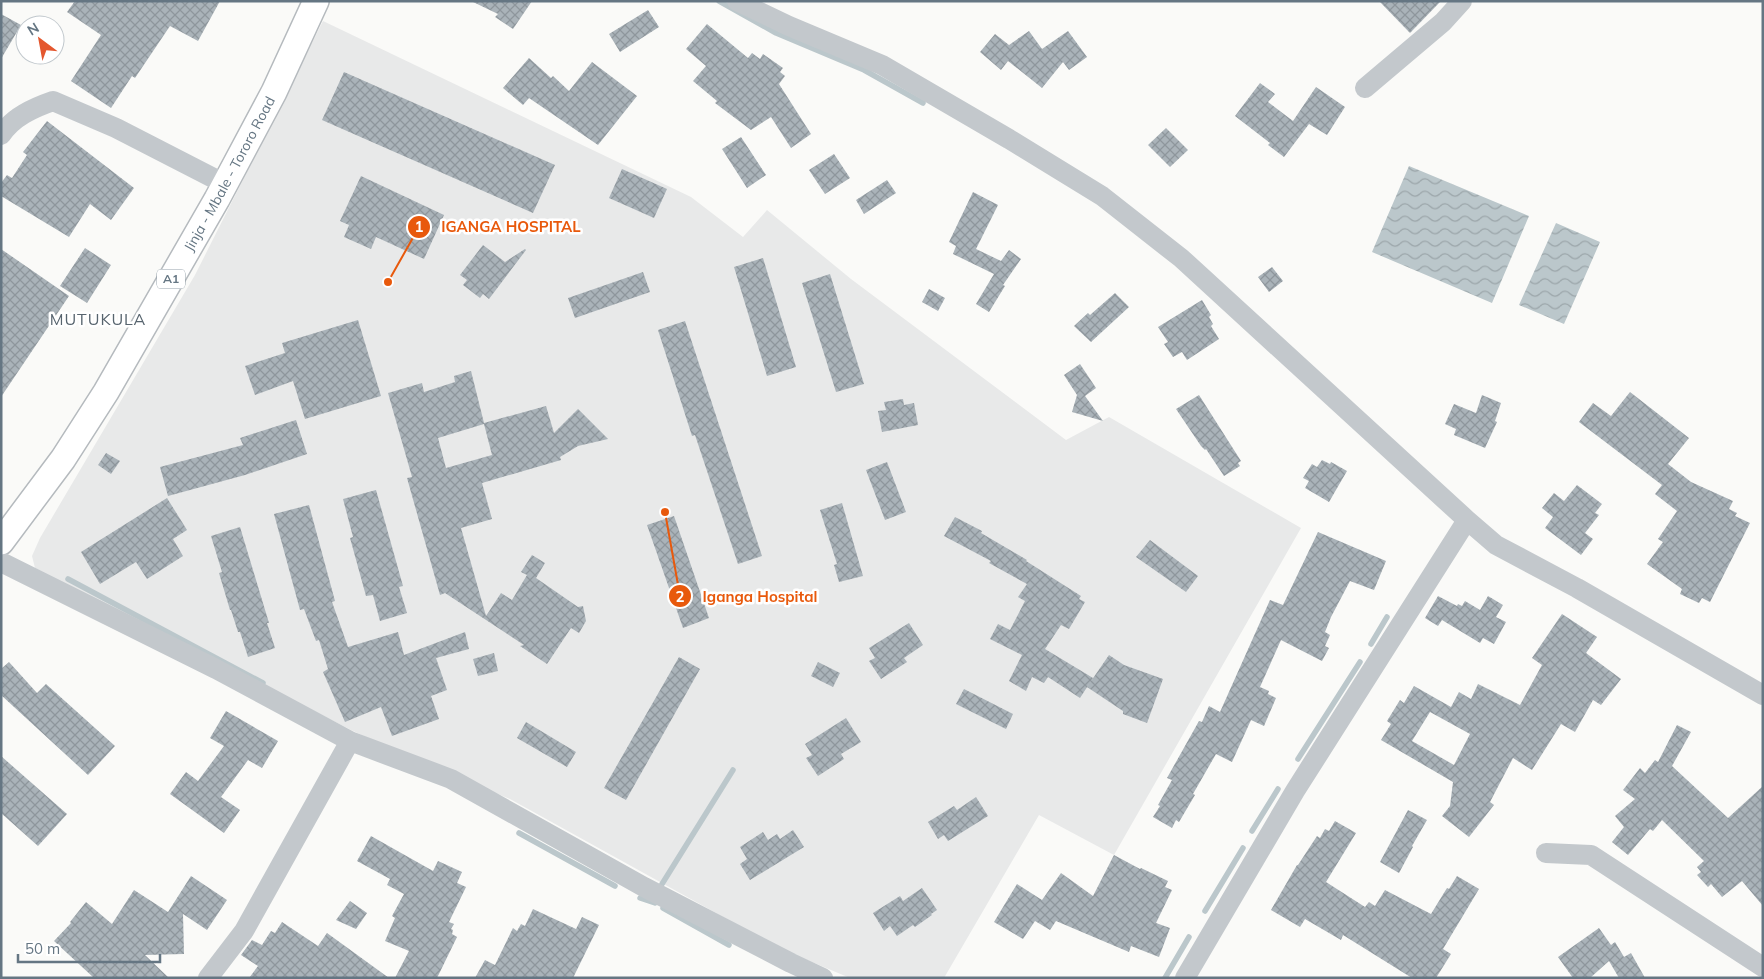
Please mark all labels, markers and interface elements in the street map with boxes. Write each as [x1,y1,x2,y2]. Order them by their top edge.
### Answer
north arrow [15,15,65,65]
text: N [24,19,42,39]
street label: Jinja - Mbale - Tororo Road [180,93,279,254]
callout: IGANGA HOSPITAL [407,212,591,242]
text: 1 [414,217,424,236]
text: IGANGA HOSPITAL [441,217,581,236]
road number: A1 [157,270,185,288]
district label: MUTUKULA [50,309,146,329]
callout: Iganga Hospital [668,581,827,611]
text: 2 [675,587,685,606]
text: Iganga Hospital [703,587,817,606]
scale bar [18,932,160,964]
text: 50 m [25,939,60,958]

